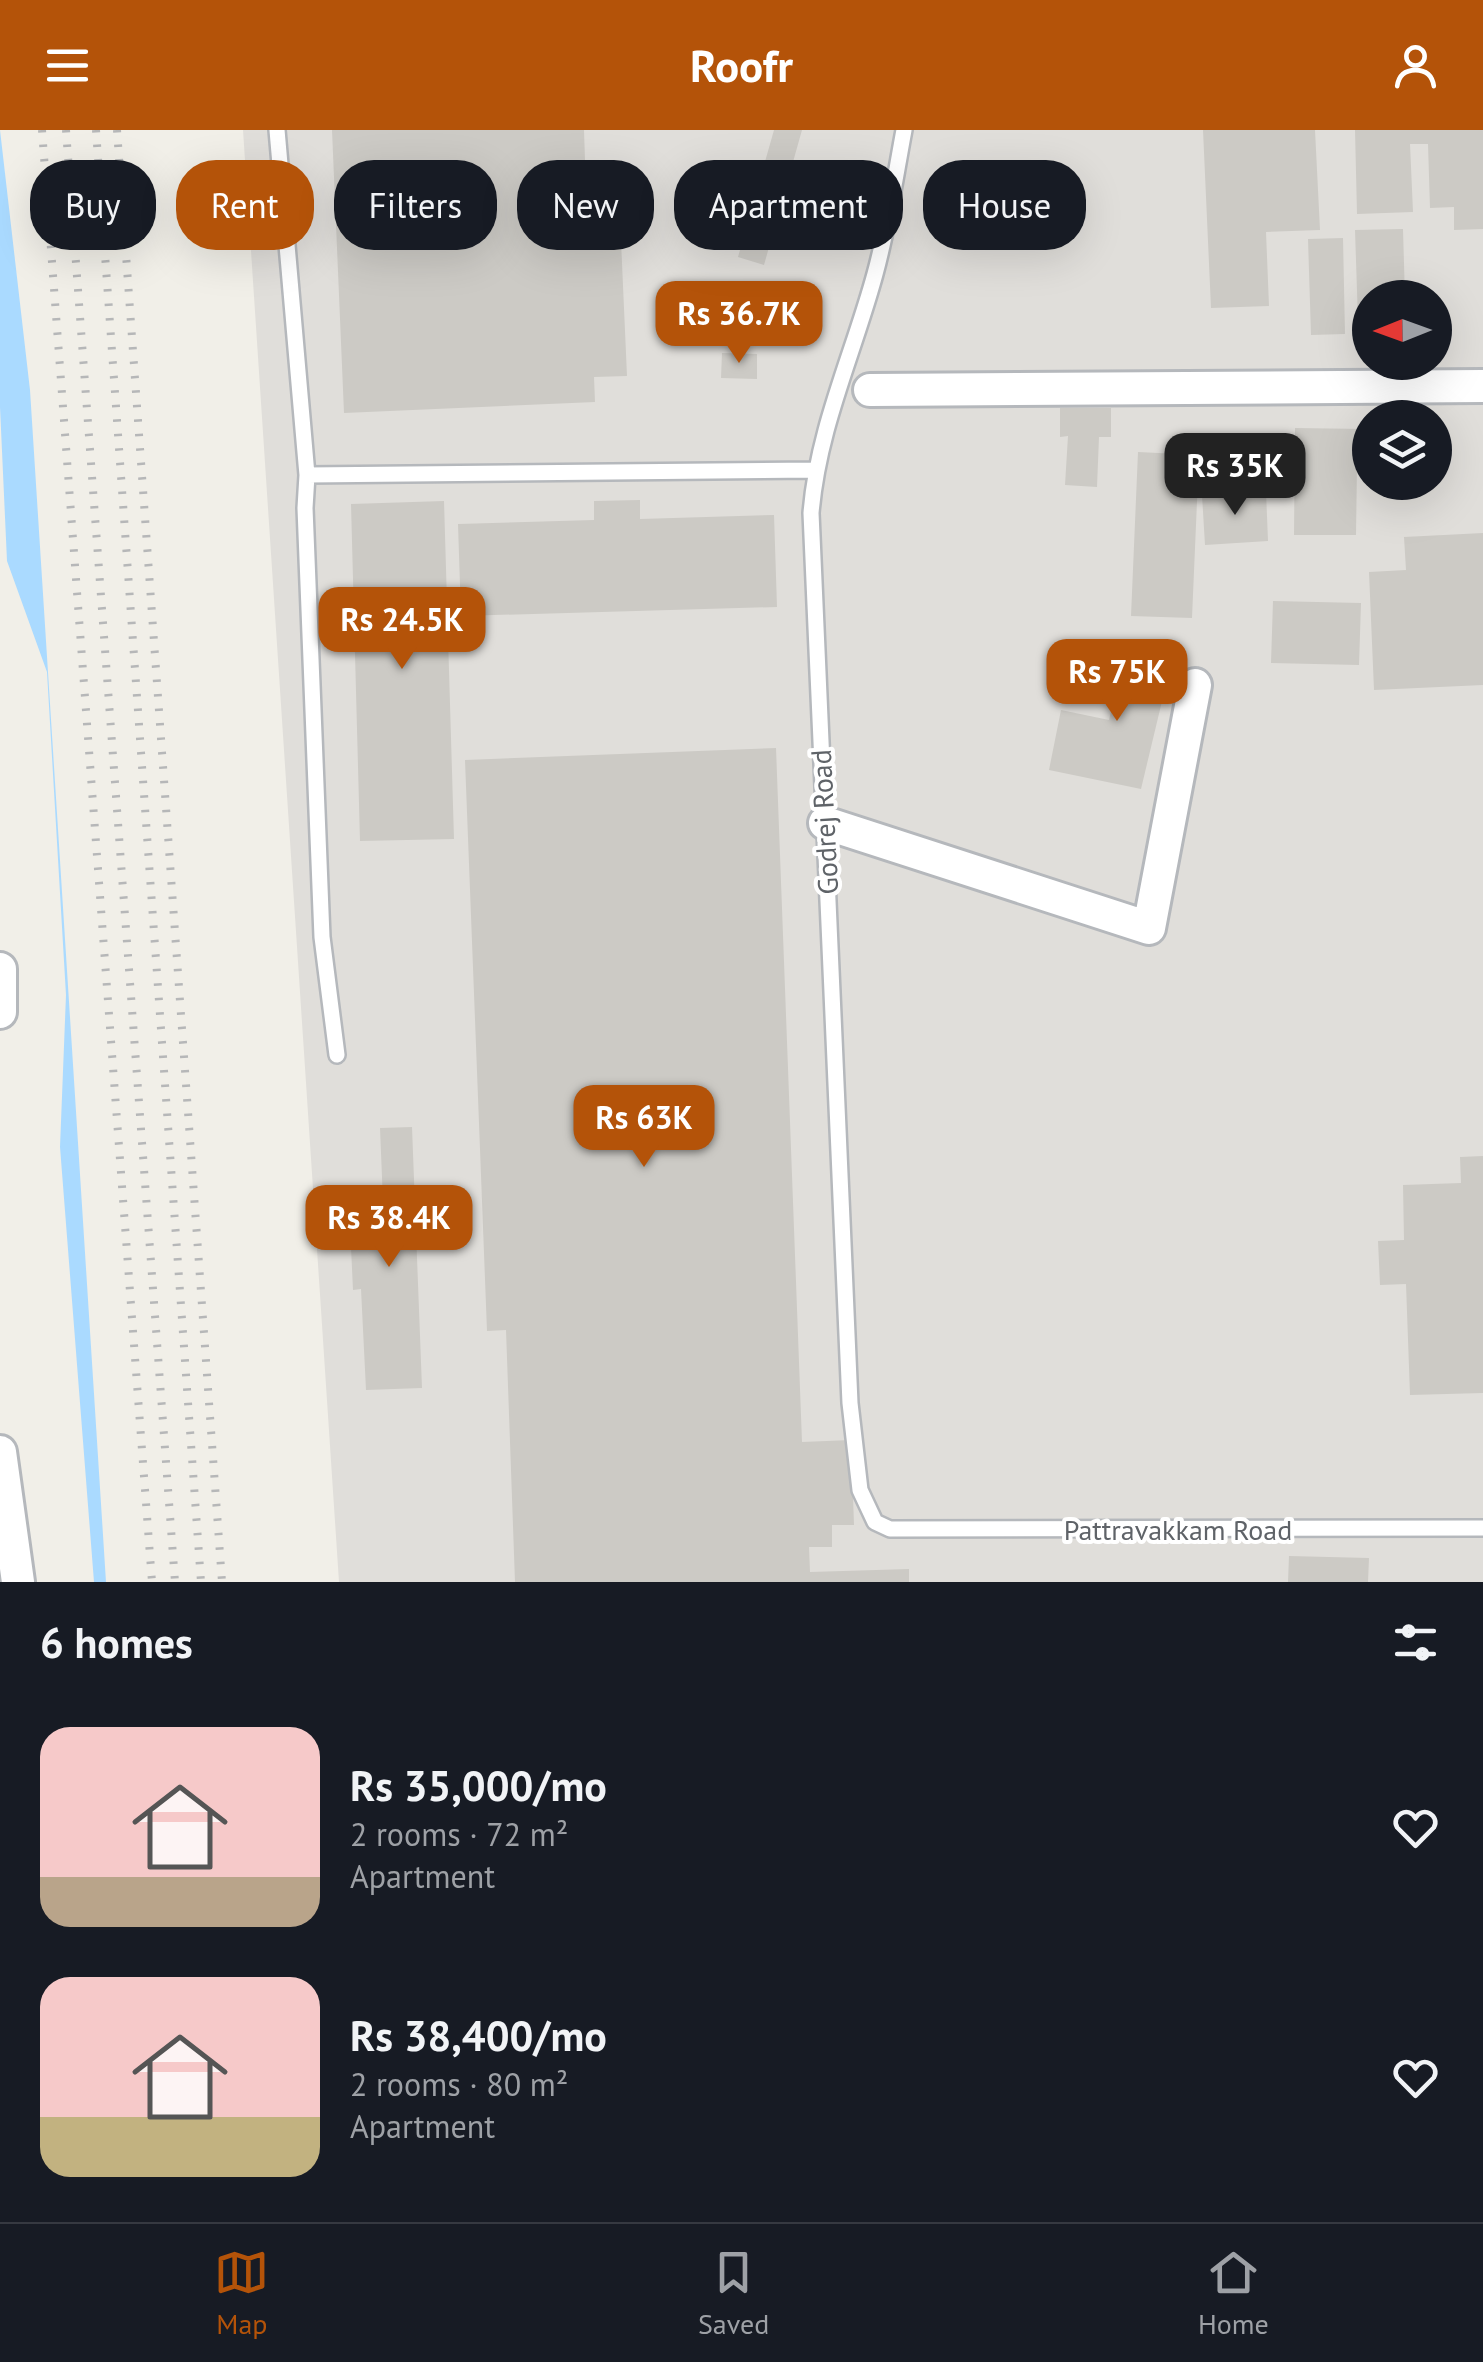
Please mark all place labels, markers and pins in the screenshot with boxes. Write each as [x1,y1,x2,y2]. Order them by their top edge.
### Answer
pin: Rs 36.7K [636,281,842,366]
pin: Rs 35K [1154,433,1316,518]
pin: Rs 24.5K [299,587,505,672]
pin: Rs 75K [1036,639,1198,724]
pin: Rs 63K [563,1085,725,1170]
pin: Rs 38.4K [286,1185,492,1270]

